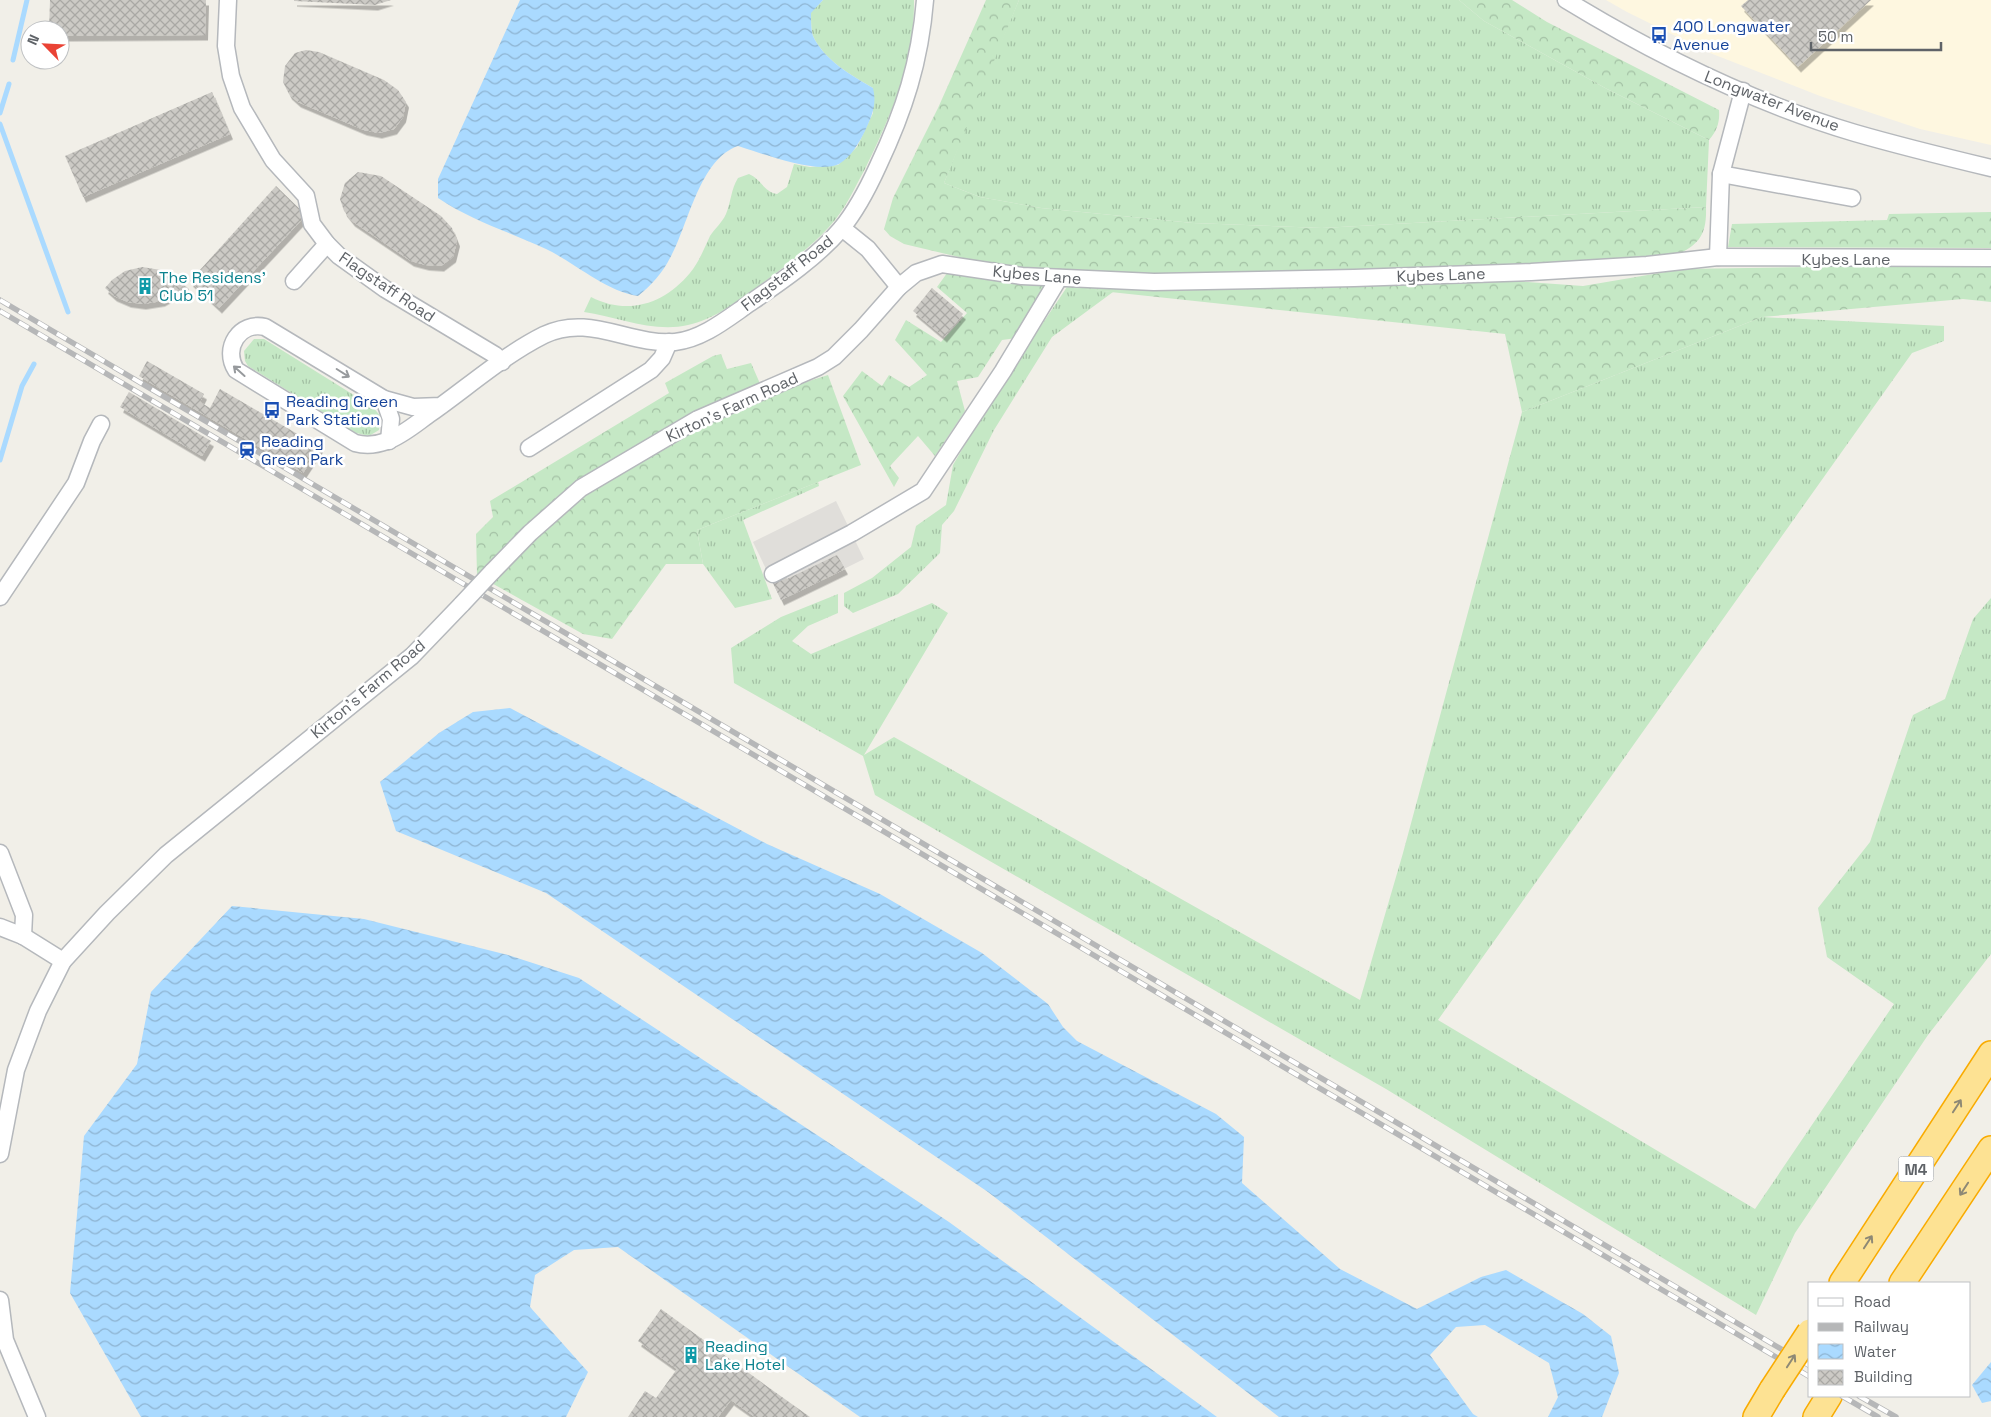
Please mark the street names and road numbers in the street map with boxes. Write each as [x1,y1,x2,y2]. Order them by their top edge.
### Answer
street label: Longwater Avenue [1701,66,1843,136]
street label: Flagstaff Road [737,230,837,316]
street label: Flagstaff Road [335,247,439,327]
street label: Kybes Lane [1802,249,1890,270]
street label: Kybes Lane [992,261,1082,289]
street label: Kybes Lane [1396,263,1486,287]
street label: Kirton's Farm Road [663,367,801,447]
street label: Kirton's Farm Road [306,635,430,743]
road number: M4 [1898,1156,1934,1182]

